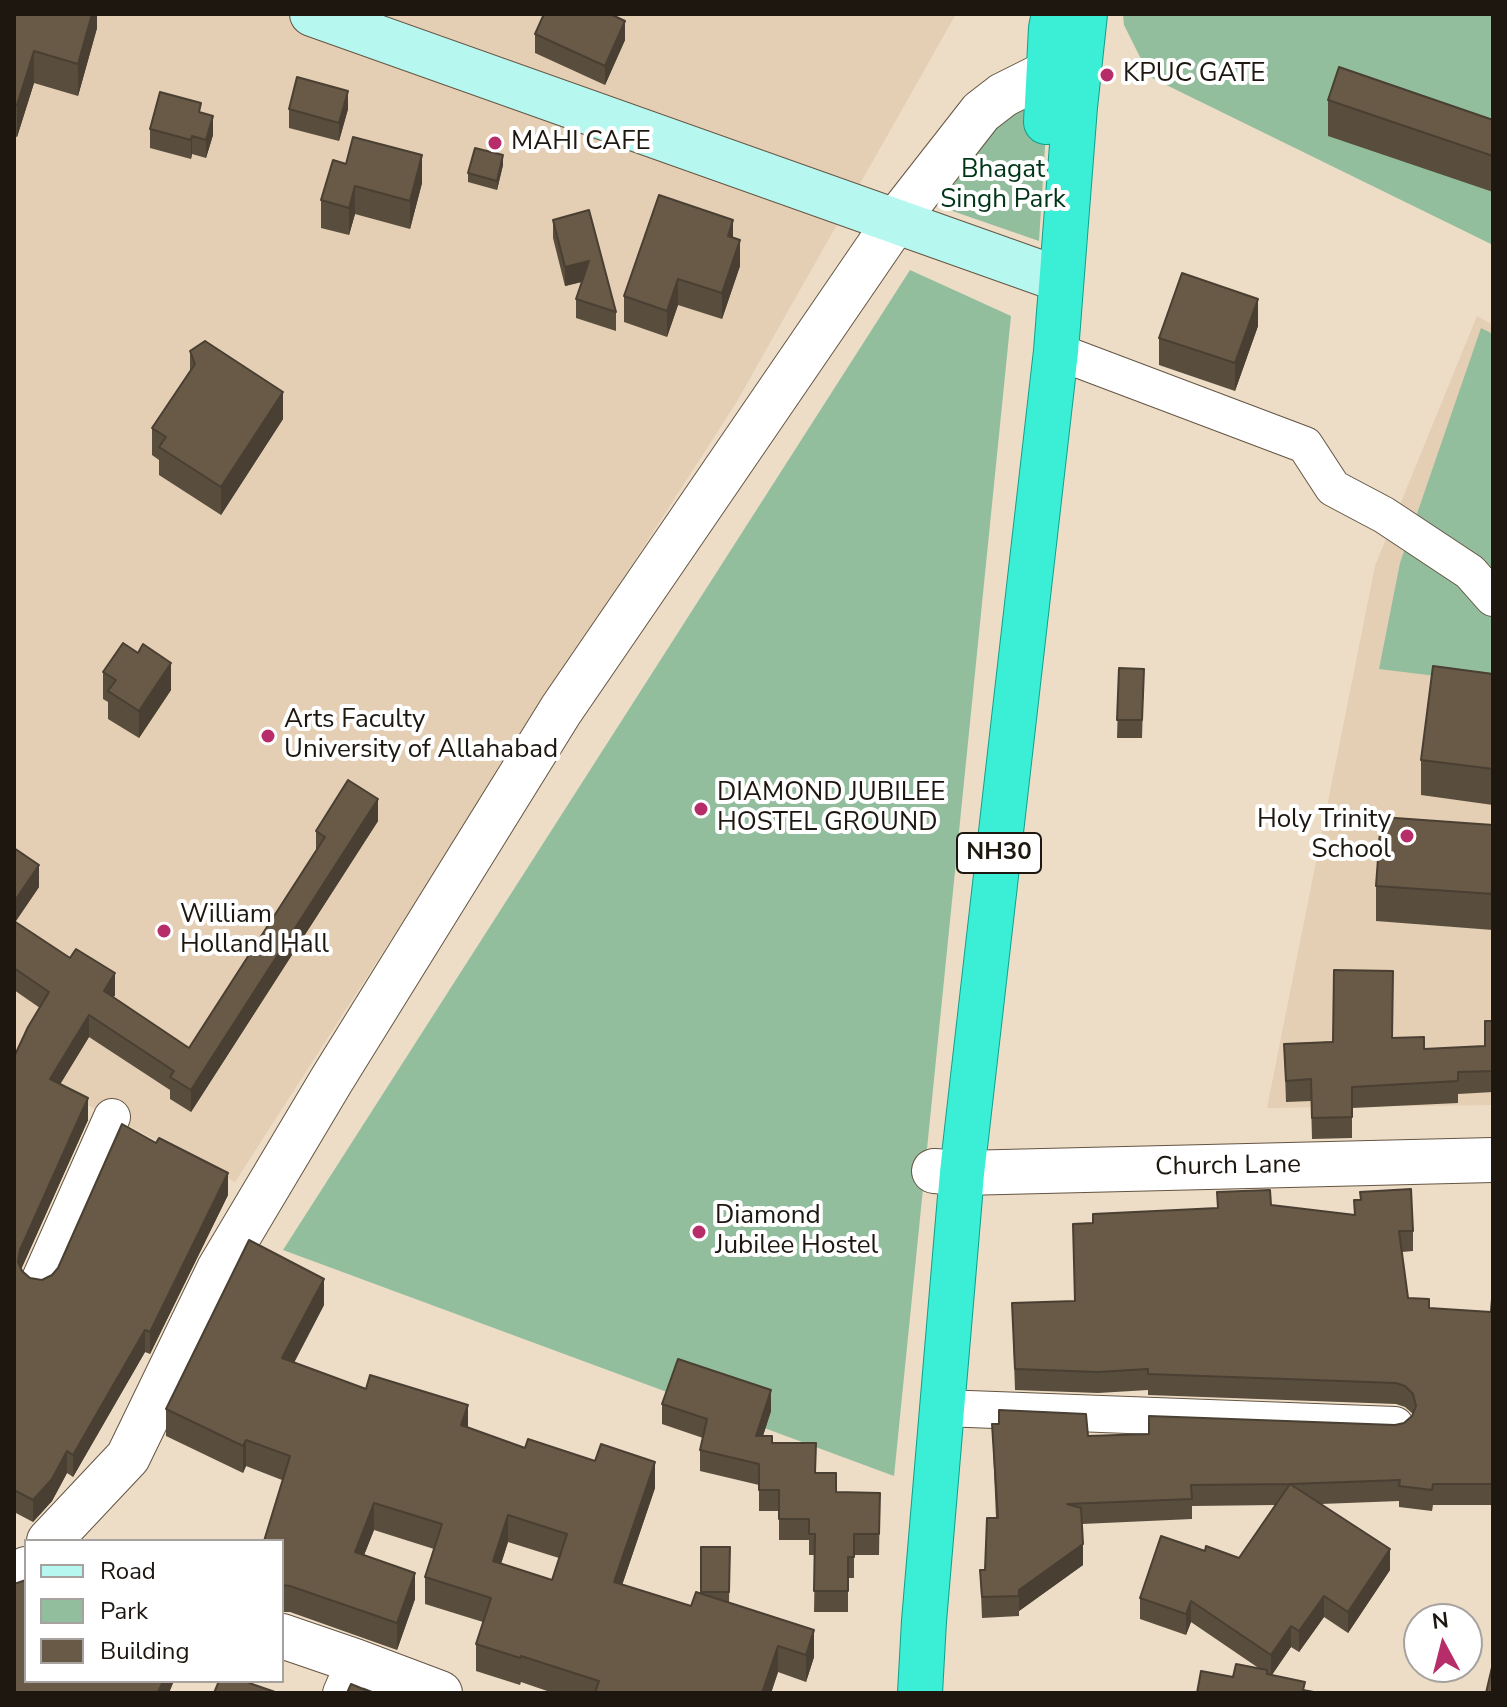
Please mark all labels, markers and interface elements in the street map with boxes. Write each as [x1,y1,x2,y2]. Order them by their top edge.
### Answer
place label: KPUC GATE [1123,59,1265,91]
marker: KPUC GATE [1098,66,1116,84]
place label: MAHI CAFE [511,127,651,159]
marker: MAHI CAFE [486,134,504,152]
park label: Bhagat Singh Park [940,155,1066,216]
place label: Arts Faculty University of Allahabad [284,705,558,766]
marker: Arts Faculty University of Allahabad [259,727,277,745]
place label: DIAMOND JUBILEE HOSTEL GROUND [717,778,945,840]
marker: DIAMOND JUBILEE HOSTEL GROUND [692,800,710,818]
place label: Holy Trinity School [1257,805,1391,866]
marker: Holy Trinity School [1398,827,1416,845]
road number: NH30 [957,833,1041,873]
place label: William Holland Hall [180,900,329,962]
marker: William Holland Hall [155,922,173,940]
street label: Church Lane [1155,1150,1301,1184]
place label: Diamond Jubilee Hostel [715,1201,878,1262]
marker: Diamond Jubilee Hostel [690,1223,708,1241]
legend [24,1539,284,1683]
text: Road [100,1555,156,1587]
text: Park [100,1595,148,1627]
north arrow [1403,1603,1483,1683]
text: N [1430,1605,1450,1637]
text: Building [100,1635,190,1667]

